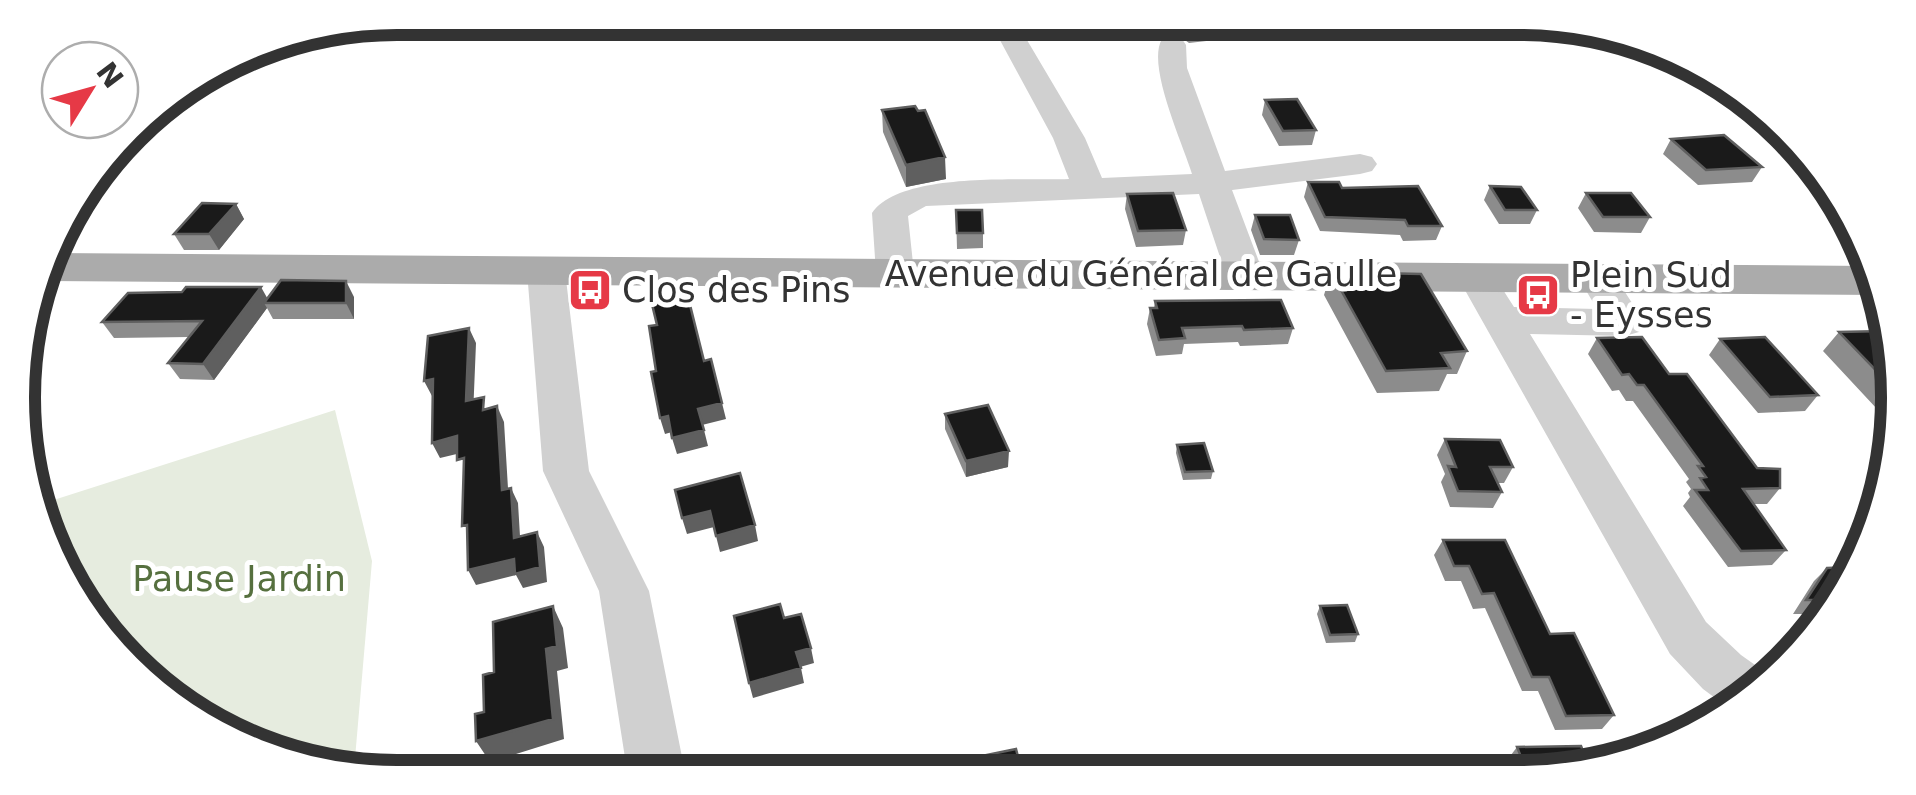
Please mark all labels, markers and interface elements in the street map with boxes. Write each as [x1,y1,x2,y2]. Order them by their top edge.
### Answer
north arrow [40,40,140,140]
text: N [89,56,130,95]
street label: Avenue du Général de Gaulle [885,254,1397,294]
place label: Plein Sud - Eysses [1570,255,1732,335]
bus stop icon: Clos des Pins [567,267,613,313]
place label: Clos des Pins [622,270,851,310]
bus stop icon: Plein Sud - Eysses [1515,272,1561,318]
park label: Pause Jardin [132,559,346,599]

